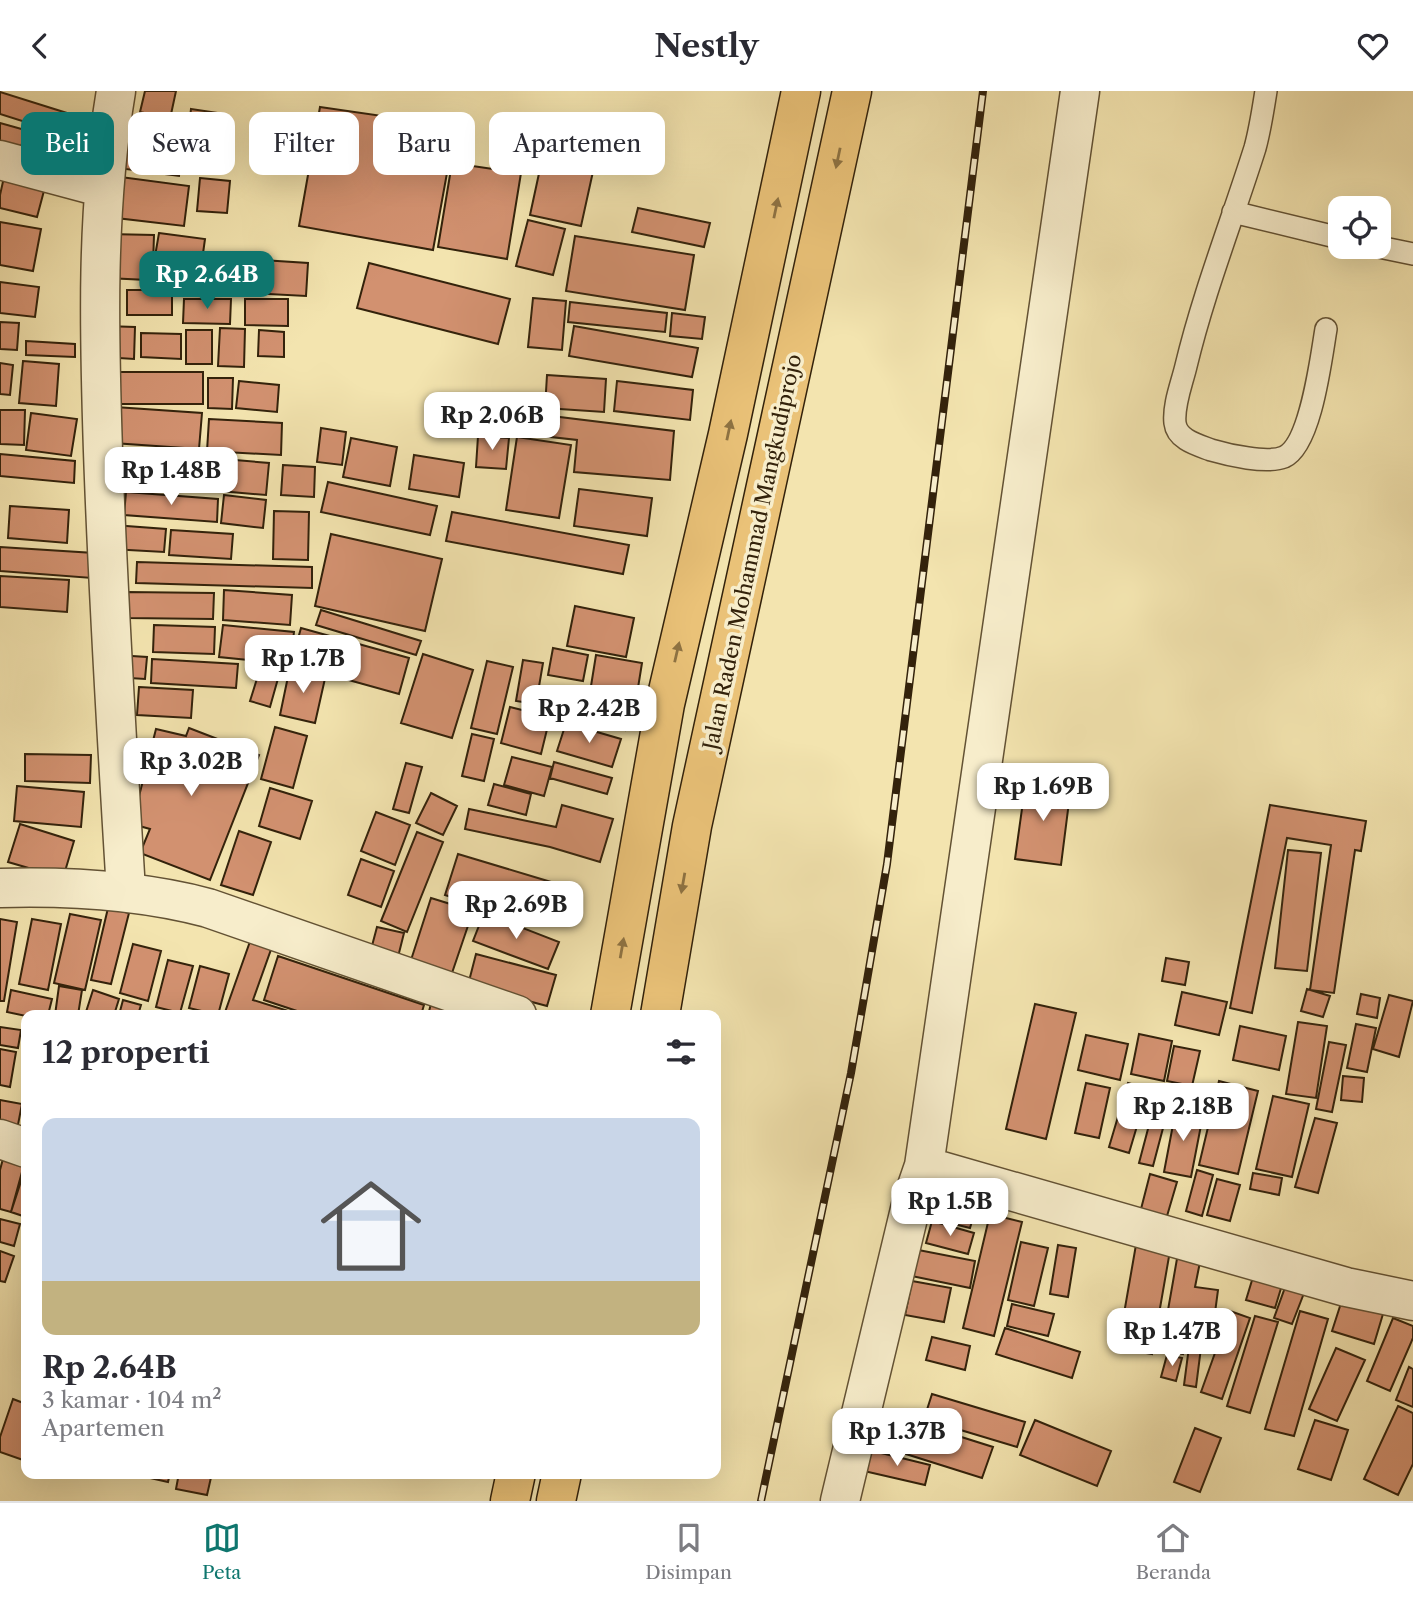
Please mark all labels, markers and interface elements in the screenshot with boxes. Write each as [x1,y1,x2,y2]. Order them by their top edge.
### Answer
text: Nestly [654,26,759,65]
icon: back [21,27,59,65]
icon: heart [1354,27,1392,65]
chip: Beli [21,112,114,175]
chip: Sewa [128,112,235,175]
chip: Filter [249,112,359,175]
chip: Baru [373,112,475,175]
chip: Apartemen [489,112,665,175]
one-way arrow [832,147,843,169]
map controls [1328,196,1391,259]
button: locate [1328,196,1391,259]
one-way arrow [770,197,781,219]
pin: Rp 2.64B [135,251,279,311]
text: Rp 2.64B [155,260,259,288]
street label: Jalan Raden Mohammad Mangkudiprojo [697,352,806,755]
pin: Rp 2.06B [420,393,564,452]
text: Rp 2.06B [440,401,544,429]
one-way arrow [723,419,734,441]
pin: Rp 1.48B [99,447,243,507]
text: Rp 1.48B [121,456,221,484]
pin: Rp 1.7B [238,635,368,695]
one-way arrow [672,641,683,663]
text: Rp 1.7B [261,644,345,672]
pin: Rp 2.42B [517,685,661,745]
text: Rp 2.42B [537,694,641,722]
pin: Rp 3.02B [119,739,263,798]
text: Rp 3.02B [139,747,243,775]
pin: Rp 1.69B [971,763,1115,823]
text: Rp 1.69B [993,772,1093,800]
one-way arrow [677,872,688,894]
pin: Rp 2.69B [444,881,588,941]
text: Rp 2.69B [464,890,568,918]
one-way arrow [617,937,628,959]
icon: filters [662,1033,700,1071]
text: 12 properti [42,1034,210,1071]
pin: Rp 2.18B [1111,1083,1255,1143]
text: Rp 2.18B [1133,1092,1233,1120]
icon: home [308,1163,434,1289]
pin: Rp 1.5B [885,1179,1015,1238]
text: Rp 1.5B [907,1187,993,1215]
pin: Rp 1.47B [1100,1309,1244,1368]
text: Rp 1.47B [1123,1317,1221,1345]
text: Rp 2.64B [42,1349,177,1386]
text: 3 kamar · 104 m² [42,1386,222,1414]
pin: Rp 1.37B [825,1409,969,1468]
text: Apartemen [42,1414,165,1442]
text: Rp 1.37B [848,1417,946,1445]
tab: Peta [202,1519,241,1584]
tab: Disimpan [645,1519,732,1584]
tab: Beranda [1136,1519,1211,1584]

